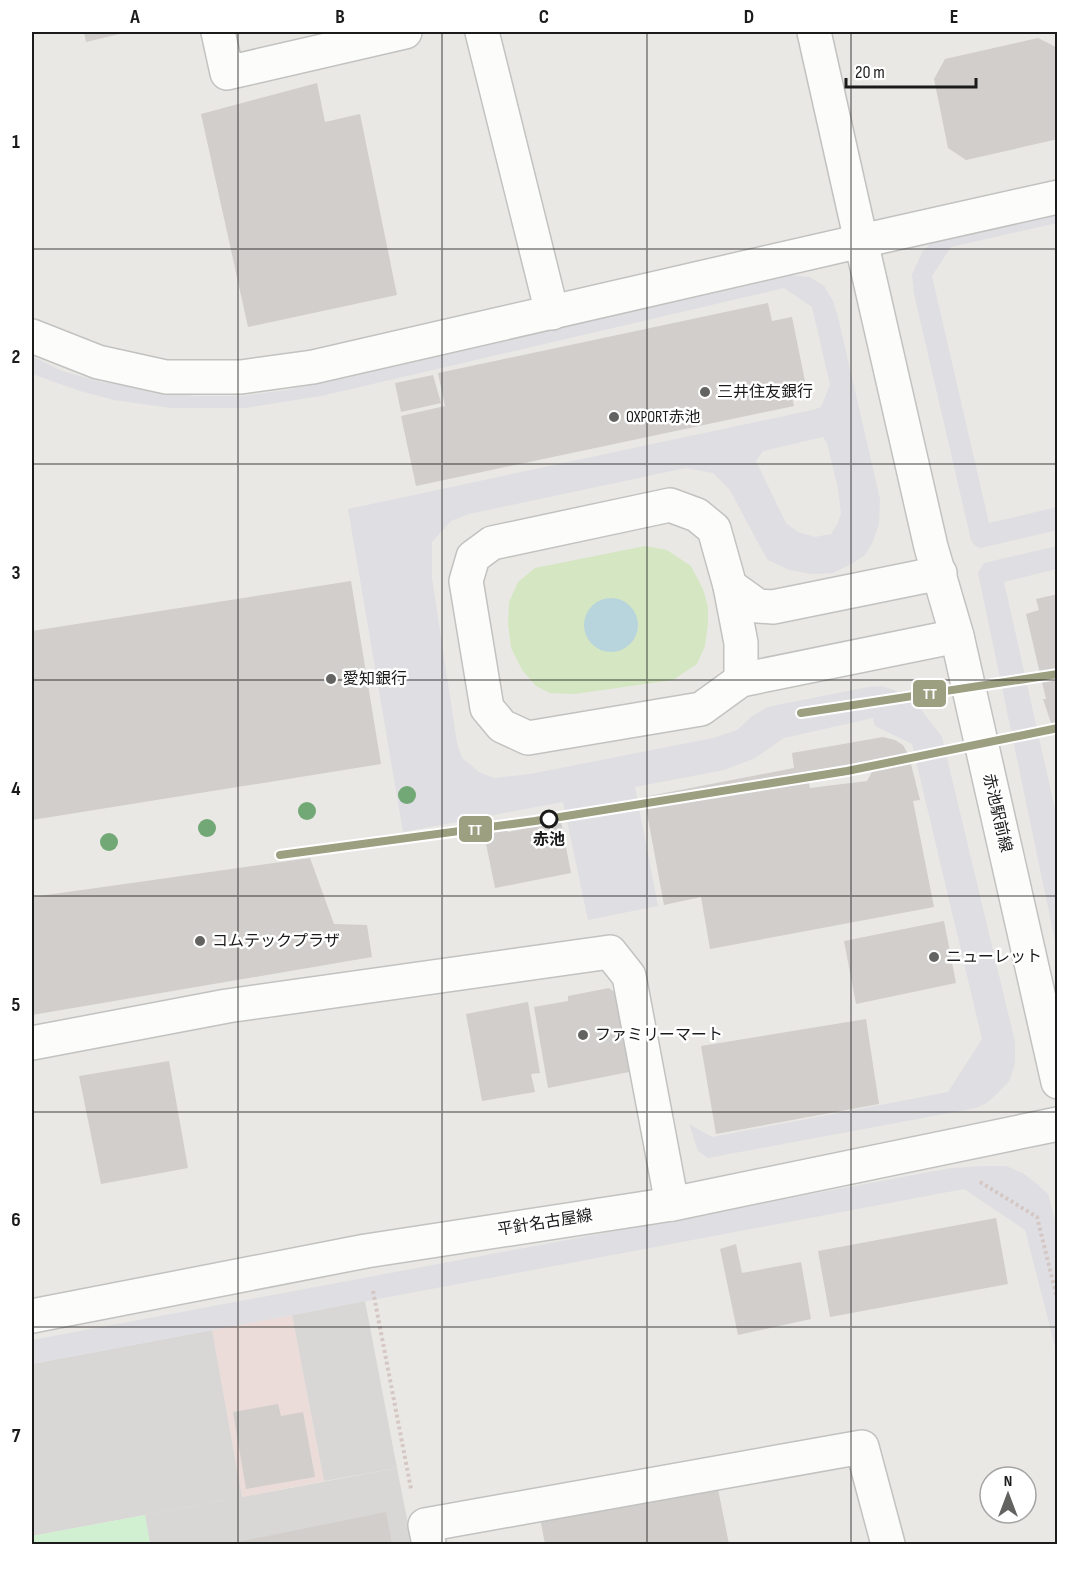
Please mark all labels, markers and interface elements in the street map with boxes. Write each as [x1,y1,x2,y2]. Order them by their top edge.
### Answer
text: A [129,5,140,29]
text: B [335,5,345,29]
text: C [539,5,549,29]
text: D [744,5,754,29]
text: E [950,5,958,29]
scale bar [846,51,976,89]
text: 20 m [855,62,885,83]
text: 1 [12,130,20,154]
text: 2 [12,345,20,369]
place label: 三井住友銀行 [717,383,813,402]
marker: 三井住友銀行 [698,385,712,399]
place label: OXPORT赤池 [626,408,701,427]
marker: OXPORT赤池 [607,410,621,424]
text: 3 [12,561,21,585]
place label: 愛知銀行 [343,670,407,689]
marker: 愛知銀行 [324,672,338,686]
line badge: TT [912,679,947,708]
text: TT [923,685,937,704]
street label: 赤池駅前線 [979,772,1015,854]
text: 4 [11,777,21,801]
marker: 赤池 [540,810,558,828]
line badge: TT [458,815,493,843]
text: TT [468,821,482,840]
place label: 赤池 [533,831,565,850]
place label: コムテックプラザ [212,932,340,951]
marker: コムテックプラザ [193,934,207,948]
place label: ニューレット [946,948,1042,967]
marker: ニューレット [927,950,941,964]
text: 5 [12,993,21,1017]
place label: ファミリーマート [595,1026,723,1045]
marker: ファミリーマート [576,1028,590,1042]
street label: 平針名古屋線 [496,1206,594,1240]
text: 6 [11,1208,21,1232]
text: 7 [12,1424,21,1448]
north arrow [978,1465,1038,1525]
text: N [1004,1472,1012,1491]

